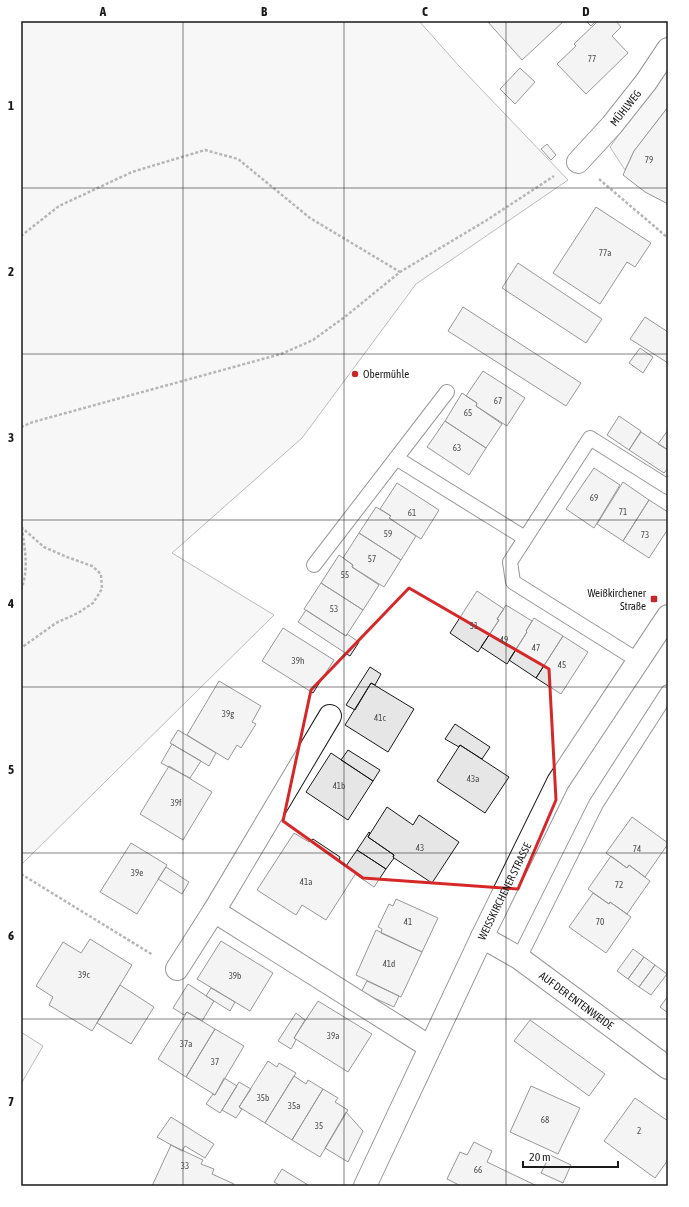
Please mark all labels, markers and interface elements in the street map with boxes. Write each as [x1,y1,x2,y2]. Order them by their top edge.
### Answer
text: A [99,4,107,19]
text: B [261,4,268,19]
text: C [422,4,428,19]
text: D [582,4,590,19]
house number: 77 [588,54,596,64]
street label: MÜHLWEG [608,87,643,128]
text: 1 [8,98,14,113]
house number: 79 [645,155,653,165]
house number: 77a [599,248,611,258]
text: 2 [8,264,14,279]
place label: Obermühle [363,368,409,380]
marker: Obermühle [350,369,360,379]
house number: 67 [494,396,502,406]
house number: 65 [464,408,472,418]
text: 3 [8,430,14,445]
house number: 63 [453,443,461,453]
house number: 69 [590,493,598,503]
house number: 71 [619,507,627,517]
house number: 61 [408,508,416,518]
house number: 59 [384,529,392,539]
house number: 73 [641,530,649,540]
house number: 57 [368,554,376,564]
house number: 55 [341,570,349,580]
place label: Weißkirchener Straße [587,587,647,612]
marker: Weißkirchener Straße [649,594,659,604]
text: 4 [7,596,14,611]
house number: 53 [330,604,338,614]
house number: 51 [470,621,478,631]
house number: 49 [500,635,508,645]
house number: 47 [532,643,540,653]
house number: 39h [292,656,304,666]
house number: 45 [558,660,566,670]
house number: 39g [222,709,234,719]
house number: 41c [374,713,387,723]
text: 5 [8,762,14,777]
house number: 43a [467,774,479,784]
house number: 41b [333,781,345,791]
house number: 39f [171,798,182,808]
street label: WEISSKIRCHENER STRASSE [475,840,533,942]
house number: 43 [416,843,424,853]
house number: 74 [633,844,641,854]
house number: 39e [131,868,143,878]
house number: 41a [300,877,312,887]
house number: 72 [615,880,623,890]
house number: 41 [404,917,412,927]
house number: 70 [596,917,604,927]
text: 6 [8,928,14,943]
house number: 41d [383,959,395,969]
street label: AUF DER ENTENWEIDE [537,969,616,1032]
house number: 39c [78,970,91,980]
house number: 39b [229,971,241,981]
house number: 39a [327,1031,339,1041]
house number: 37a [180,1039,192,1049]
house number: 37 [211,1057,219,1067]
house number: 35b [257,1093,269,1103]
text: 7 [8,1094,14,1109]
house number: 35a [288,1101,300,1111]
house number: 68 [541,1115,549,1125]
house number: 35 [315,1121,323,1131]
house number: 2 [637,1126,641,1136]
scale bar [523,1143,618,1169]
text: 20 m [529,1150,551,1164]
house number: 33 [181,1161,189,1171]
house number: 66 [474,1165,482,1175]

